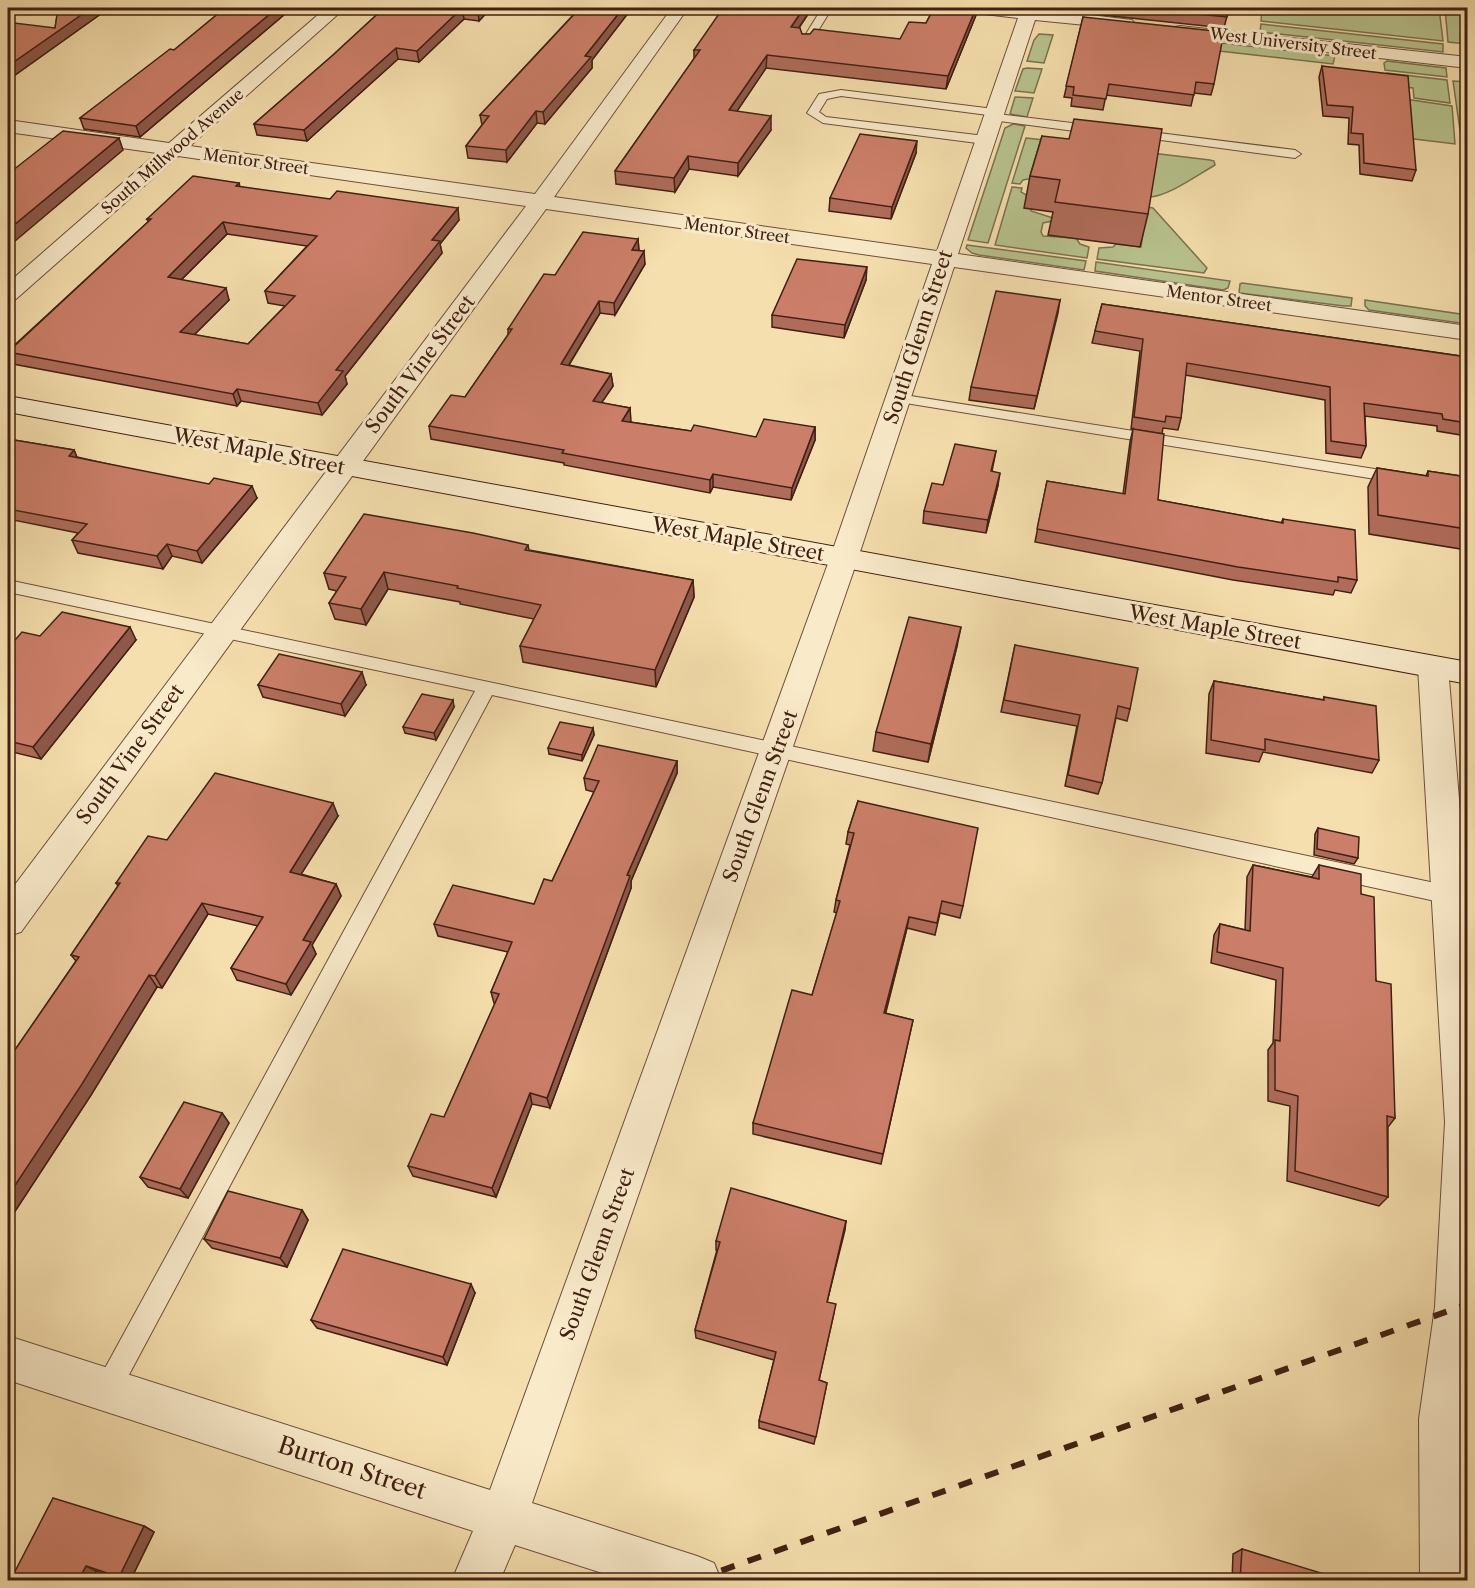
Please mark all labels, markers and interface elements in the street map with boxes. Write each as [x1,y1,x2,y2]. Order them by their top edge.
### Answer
street label: West University Street [1207,23,1378,63]
street label: South Millwood Avenue [97,84,247,218]
street label: Mentor Street [202,144,310,178]
street label: Mentor Street [683,213,791,247]
street label: South Glenn Street [879,247,957,427]
street label: Mentor Street [1165,281,1273,315]
street label: South Vine Street [360,290,480,438]
street label: West Maple Street [170,422,347,479]
street label: West Maple Street [649,512,826,566]
street label: West Maple Street [1126,600,1303,654]
street label: South Vine Street [71,679,189,829]
street label: South Glenn Street [718,706,802,886]
street label: South Glenn Street [555,1164,639,1344]
street label: Burton Street [274,1430,430,1505]

